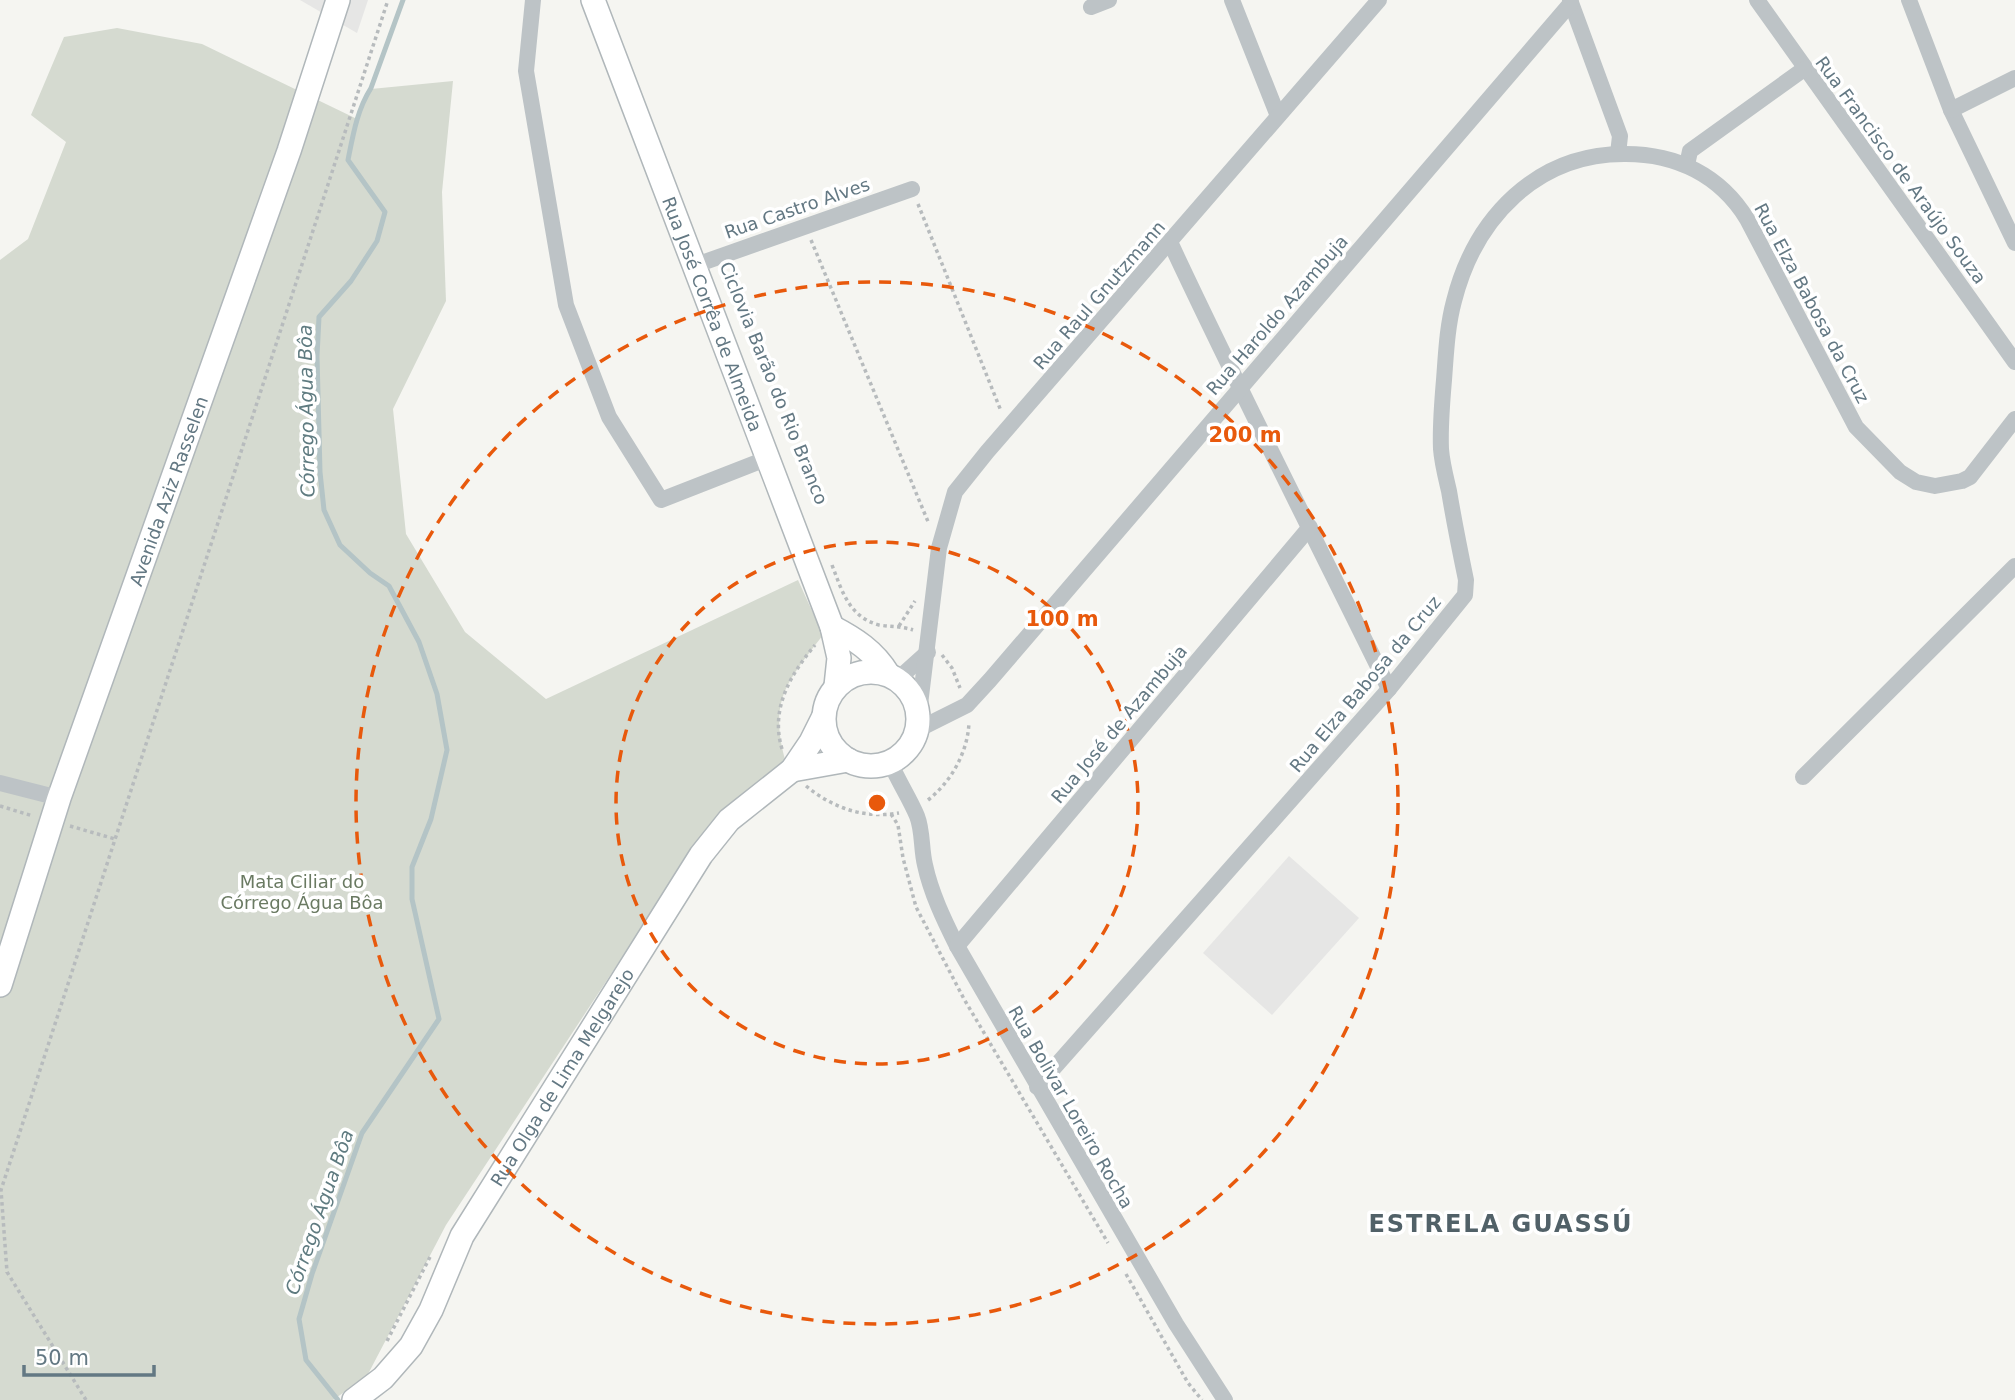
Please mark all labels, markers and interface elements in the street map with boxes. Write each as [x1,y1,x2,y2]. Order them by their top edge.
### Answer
street label: Rua Francisco de Araújo Souza [1811,52,1991,288]
street label: Rua Castro Alves [722,173,872,243]
street label: Rua José Corrêa de Almeida [658,194,767,434]
street label: Rua Elza Babosa da Cruz [1750,199,1874,407]
street label: Rua Raul Gnutzmann [1029,216,1169,374]
street label: Rua Haroldo Azambuja [1202,231,1352,399]
street label: Ciclovia Barão do Rio Branco [716,259,832,507]
water label: Córrego Água Bôa [293,324,319,498]
street label: Avenida Aziz Rasselen [125,393,212,589]
text: 200 m [1208,423,1282,447]
street label: Rua Elza Babosa da Cruz [1285,592,1445,776]
text: 100 m [1025,607,1099,631]
street label: Rua José de Azambuja [1047,641,1191,807]
centre of rings [865,791,889,815]
park label: Mata Ciliar do Córrego Água Bôa [220,871,384,913]
street label: Rua Olga de Lima Melgarejo [486,964,638,1190]
street label: Rua Bolivar Loreiro Rocha [1004,1002,1138,1212]
water label: Córrego Água Bôa [280,1127,358,1297]
district label: ESTRELA GUASSÚ [1368,1208,1634,1238]
scale bar [24,1334,154,1378]
text: 50 m [35,1346,89,1370]

